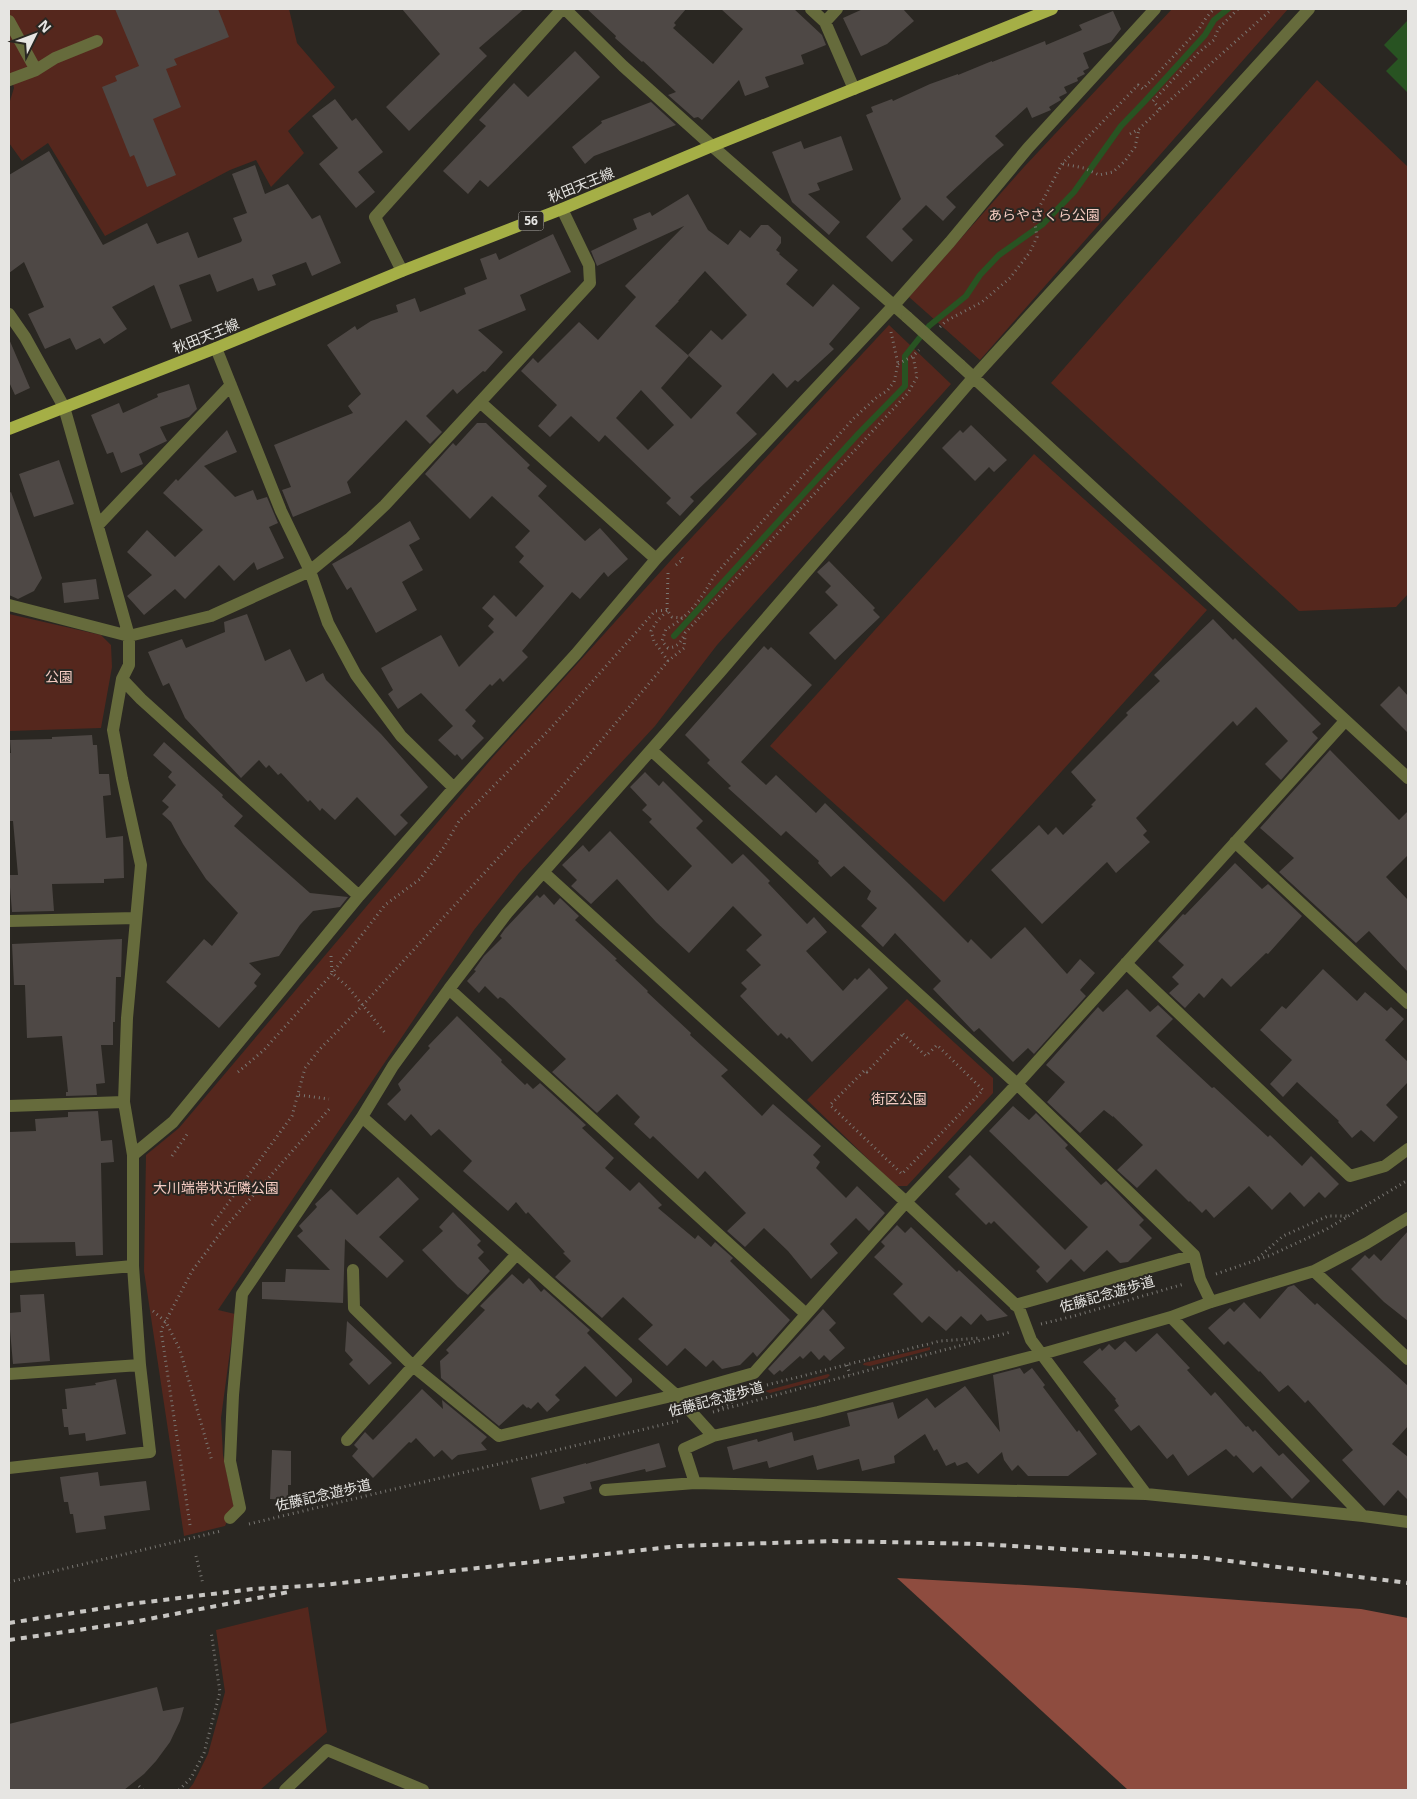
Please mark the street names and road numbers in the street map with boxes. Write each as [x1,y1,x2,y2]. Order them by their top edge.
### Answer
street label: 秋田天王線 [545,163,617,206]
road number: 56 [518,212,544,230]
street label: 秋田天王線 [170,314,242,357]
street label: 佐藤記念遊歩道 [1057,1271,1157,1316]
street label: 佐藤記念遊歩道 [666,1377,766,1420]
street label: 佐藤記念遊歩道 [273,1474,373,1515]

